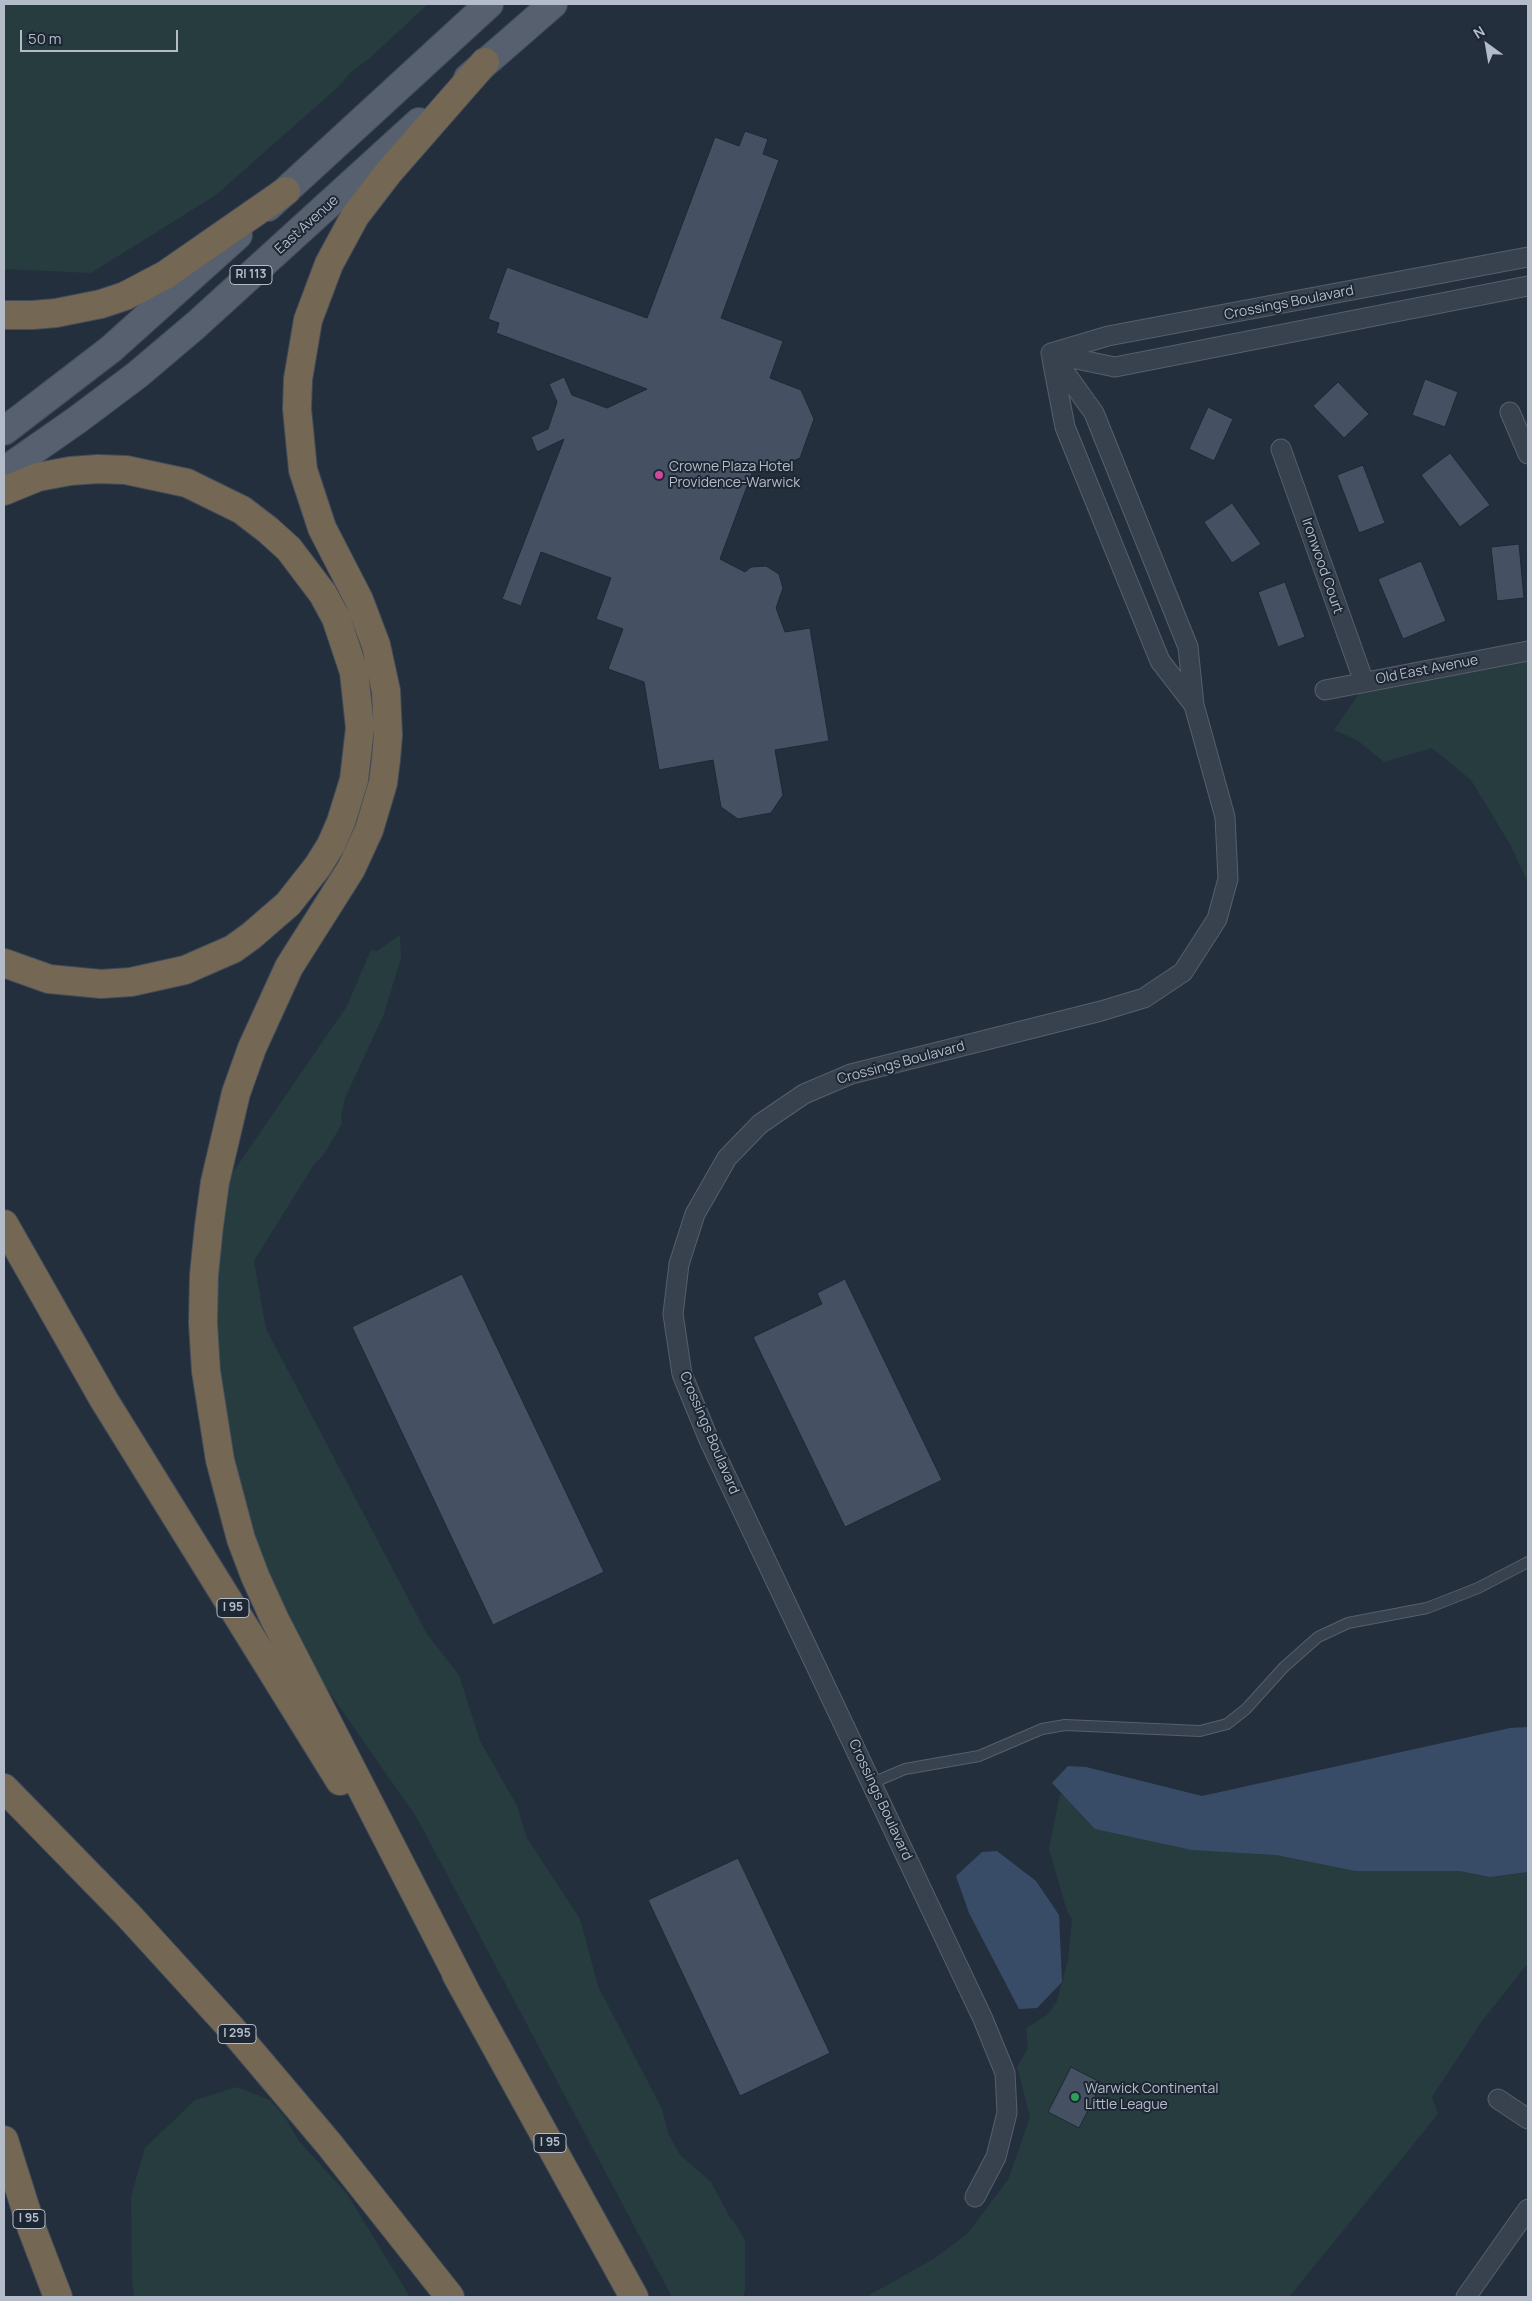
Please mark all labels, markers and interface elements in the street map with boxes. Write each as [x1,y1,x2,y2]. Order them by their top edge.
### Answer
scale bar [22,20,180,52]
north arrow [1462,20,1512,70]
text: N [1469,21,1488,43]
text: 50 m [28,28,62,49]
street label: East Avenue [272,192,342,258]
road number: RI 113 [230,266,272,284]
street label: Crossings Boulavard [1223,282,1355,324]
place label: Crowne Plaza Hotel Providence-Warwick [669,459,800,492]
marker: Crowne Plaza Hotel Providence-Warwick [653,469,665,481]
street label: Ironwood Court [1298,516,1346,616]
street label: Old East Avenue [1374,652,1480,688]
street label: Crossings Boulavard [835,1038,967,1088]
street label: Crossings Boulavard [676,1369,742,1497]
road number: I 95 [217,1599,249,1618]
street label: Crossings Boulavard [845,1737,915,1863]
road number: I 295 [218,2025,256,2044]
place label: Warwick Continental Little League [1085,2081,1218,2114]
marker: Warwick Continental Little League [1069,2091,1081,2103]
road number: I 95 [534,2134,566,2152]
road number: I 95 [13,2210,45,2228]

